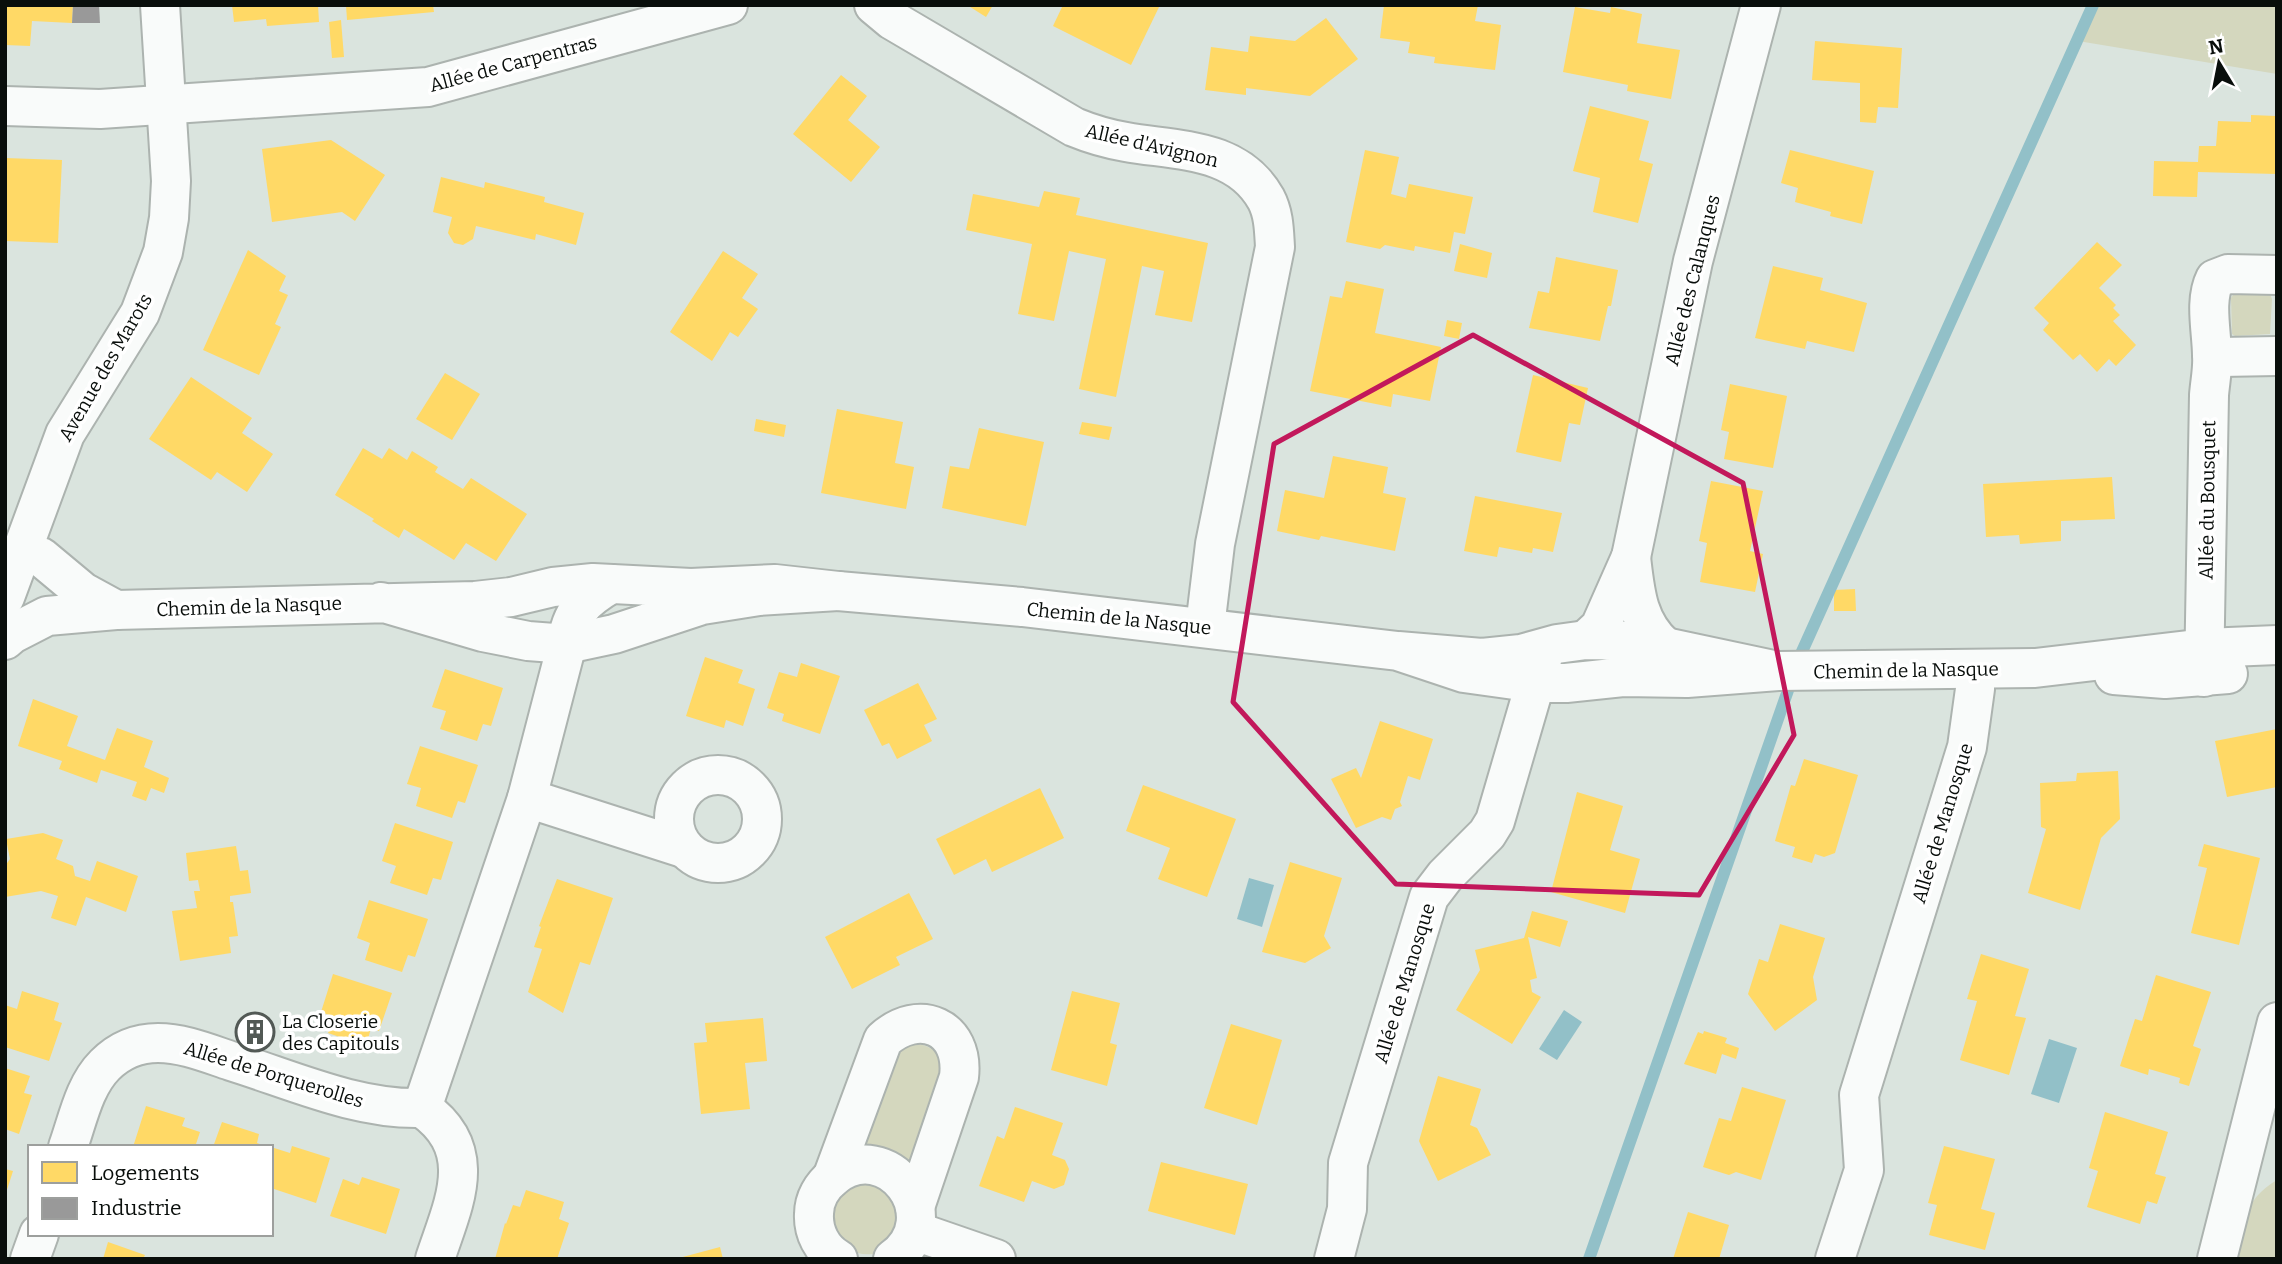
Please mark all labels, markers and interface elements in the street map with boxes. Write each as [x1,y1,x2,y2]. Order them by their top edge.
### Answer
north arrow [2184,28,2254,98]
street label: Allée de Carpentras [427,30,599,97]
text: N [2207,34,2226,59]
street label: Allée d'Avignon [1083,119,1221,172]
street label: Allée des Calanques [1660,192,1725,368]
street label: Avenue des Marots [54,289,157,445]
street label: Allée du Bousquet [2195,420,2220,580]
street label: Chemin de la Nasque [156,592,342,621]
street label: Chemin de la Nasque [1025,597,1213,640]
street label: Chemin de la Nasque [1813,657,1999,684]
street label: Allée de Manosque [1907,740,1978,906]
street label: Allée de Manosque [1369,900,1440,1066]
place label: La Closerie des Capitouls [282,1010,400,1055]
building icon: La Closerie des Capitouls [234,1011,276,1053]
street label: Allée de Porquerolles [181,1036,366,1113]
legend [28,1145,273,1236]
text: Logements [91,1160,200,1186]
text: Industrie [91,1195,182,1221]

